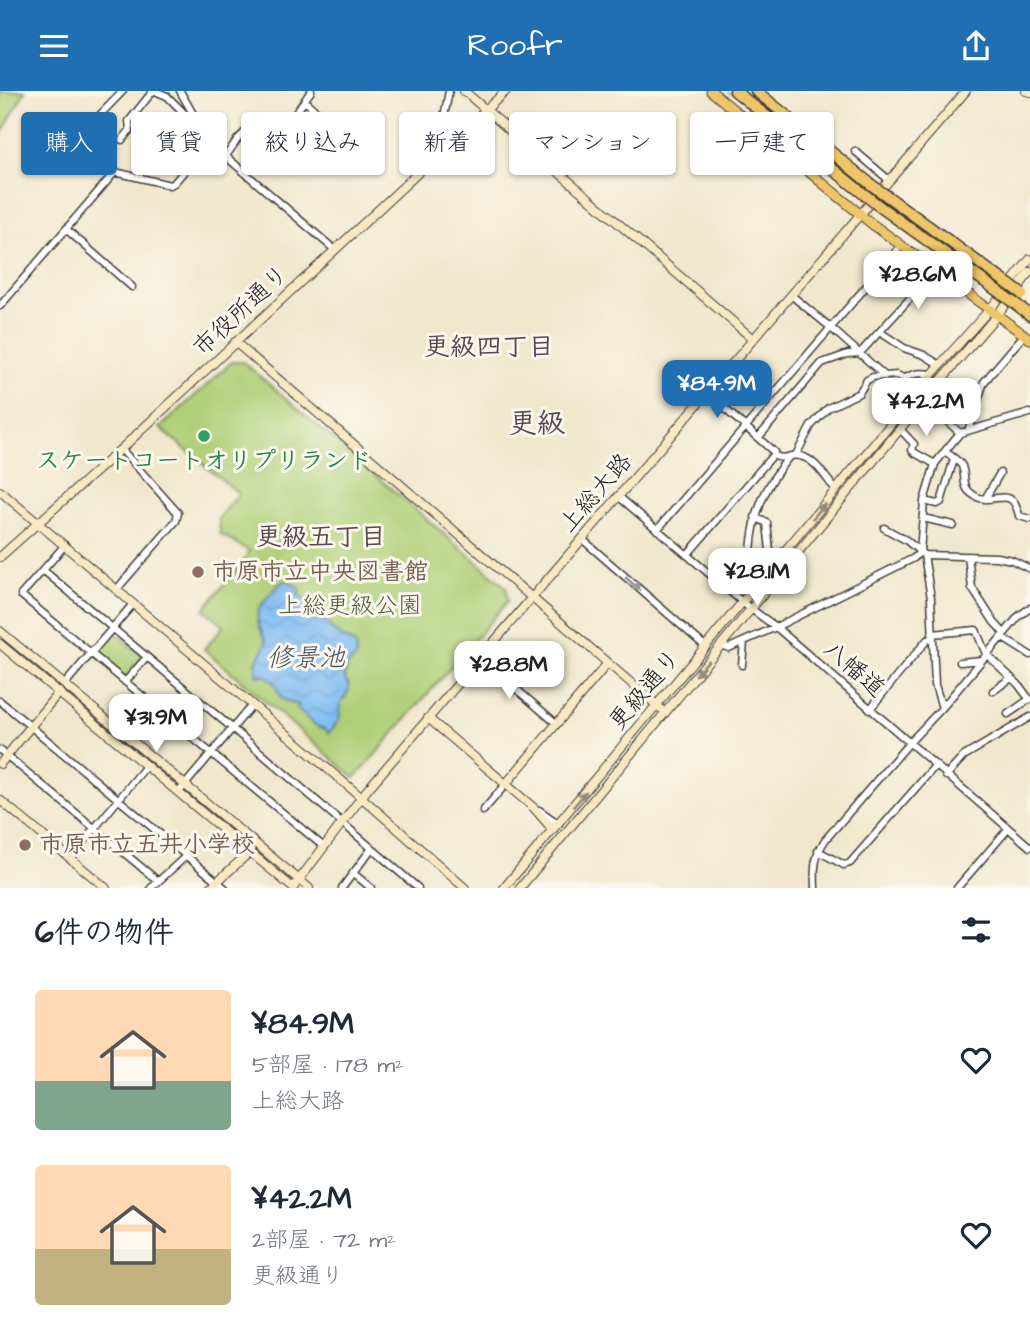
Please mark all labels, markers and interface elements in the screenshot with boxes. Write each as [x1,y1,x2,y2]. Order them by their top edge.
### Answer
text: Roofr [467,23,563,68]
icon: menu [35,27,73,65]
icon: share [957,27,995,65]
chip: 購入 [21,112,117,175]
chip: 賃貸 [131,112,227,175]
chip: 絞り込み [241,112,385,175]
chip: 新着 [399,112,495,175]
chip: マンション [509,112,676,175]
chip: 一戸建て [690,112,834,175]
pin: ¥28.6M [861,251,975,311]
street label: 市役所通り [186,258,296,364]
text: ¥28.6M [879,258,957,290]
district label: 更級四丁目 [424,329,554,365]
pin: ¥84.9M [660,361,774,420]
text: ¥84.9M [678,367,756,399]
pin: ¥42.2M [869,379,983,438]
text: ¥42.2M [888,385,964,417]
district label: 更級 [509,404,565,443]
marker: スケートコートオリプリランド [196,428,212,444]
place label: スケートコートオリプリランド [36,444,372,478]
street label: 上総大路 [552,446,640,540]
one-way arrow [811,502,826,519]
district label: 更級五丁目 [256,519,386,555]
pin: ¥28.1M [700,549,814,608]
place label: 市原市立中央図書館 [212,555,428,589]
text: ¥28.1M [724,555,790,587]
marker: 市原市立中央図書館 [190,564,206,580]
one-way arrow [624,576,642,592]
park label: 上総更級公園 [278,589,422,623]
street label: 八幡道 [816,633,892,705]
water label: 修景池 [267,640,346,676]
pin: ¥28.8M [452,641,566,701]
street label: 更級通り [601,642,689,738]
text: ¥28.8M [470,648,548,680]
one-way arrow [695,659,710,677]
pin: ¥31.9M [99,695,213,754]
text: ¥31.9M [125,701,187,733]
one-way arrow [572,790,587,808]
place label: 市原市立五井小学校 [39,828,255,862]
marker: 市原市立五井小学校 [17,837,33,853]
icon: filters [957,911,995,949]
text: 6件の物件 [35,912,174,954]
text: ¥84.9M [252,1003,354,1045]
icon: home [91,1018,175,1102]
icon: heart [957,1041,995,1079]
text: 5部屋 · 178 m² [252,1049,404,1081]
text: 上総大路 [252,1085,344,1117]
text: ¥42.2M [252,1178,352,1220]
icon: home [91,1193,175,1277]
icon: heart [957,1216,995,1254]
text: 2部屋 · 72 m² [252,1224,396,1256]
text: 更級通り [252,1260,344,1292]

